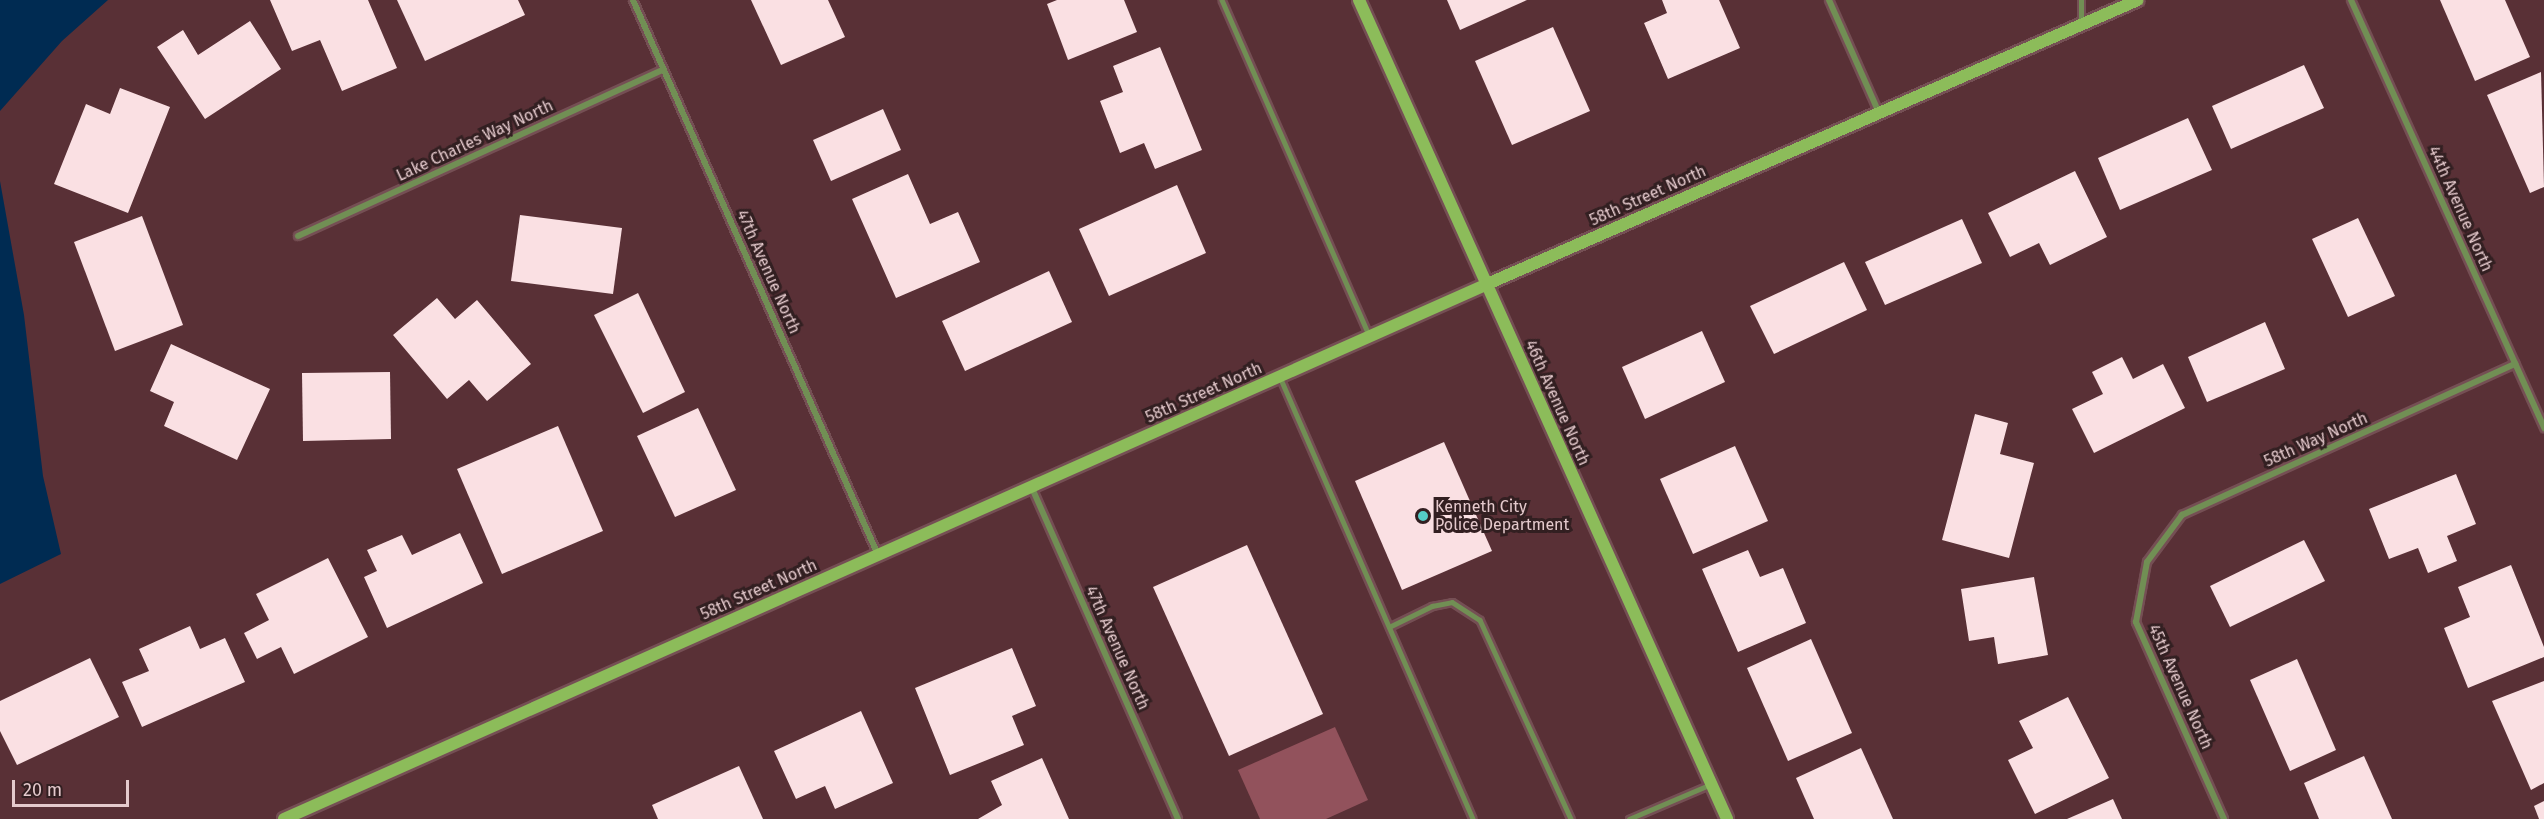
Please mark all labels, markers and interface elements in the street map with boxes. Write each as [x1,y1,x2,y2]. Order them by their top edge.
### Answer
street label: Lake Charles Way North [394,96,556,186]
street label: 44th Avenue North [2424,143,2496,275]
street label: 58th Street North [1587,162,1709,230]
street label: 47th Avenue North [732,207,804,337]
street label: 46th Avenue North [1521,337,1593,469]
street label: 58th Street North [1143,359,1265,427]
street label: 58th Way North [2261,409,2371,471]
place label: Kenneth City Police Department [1435,497,1569,535]
marker: Kenneth City Police Department [1416,509,1430,523]
street label: 58th Street North [698,556,820,624]
street label: 47th Avenue North [1081,583,1153,713]
street label: 45th Avenue North [2144,622,2216,752]
scale bar [15,768,132,806]
text: 20 m [23,779,62,801]

